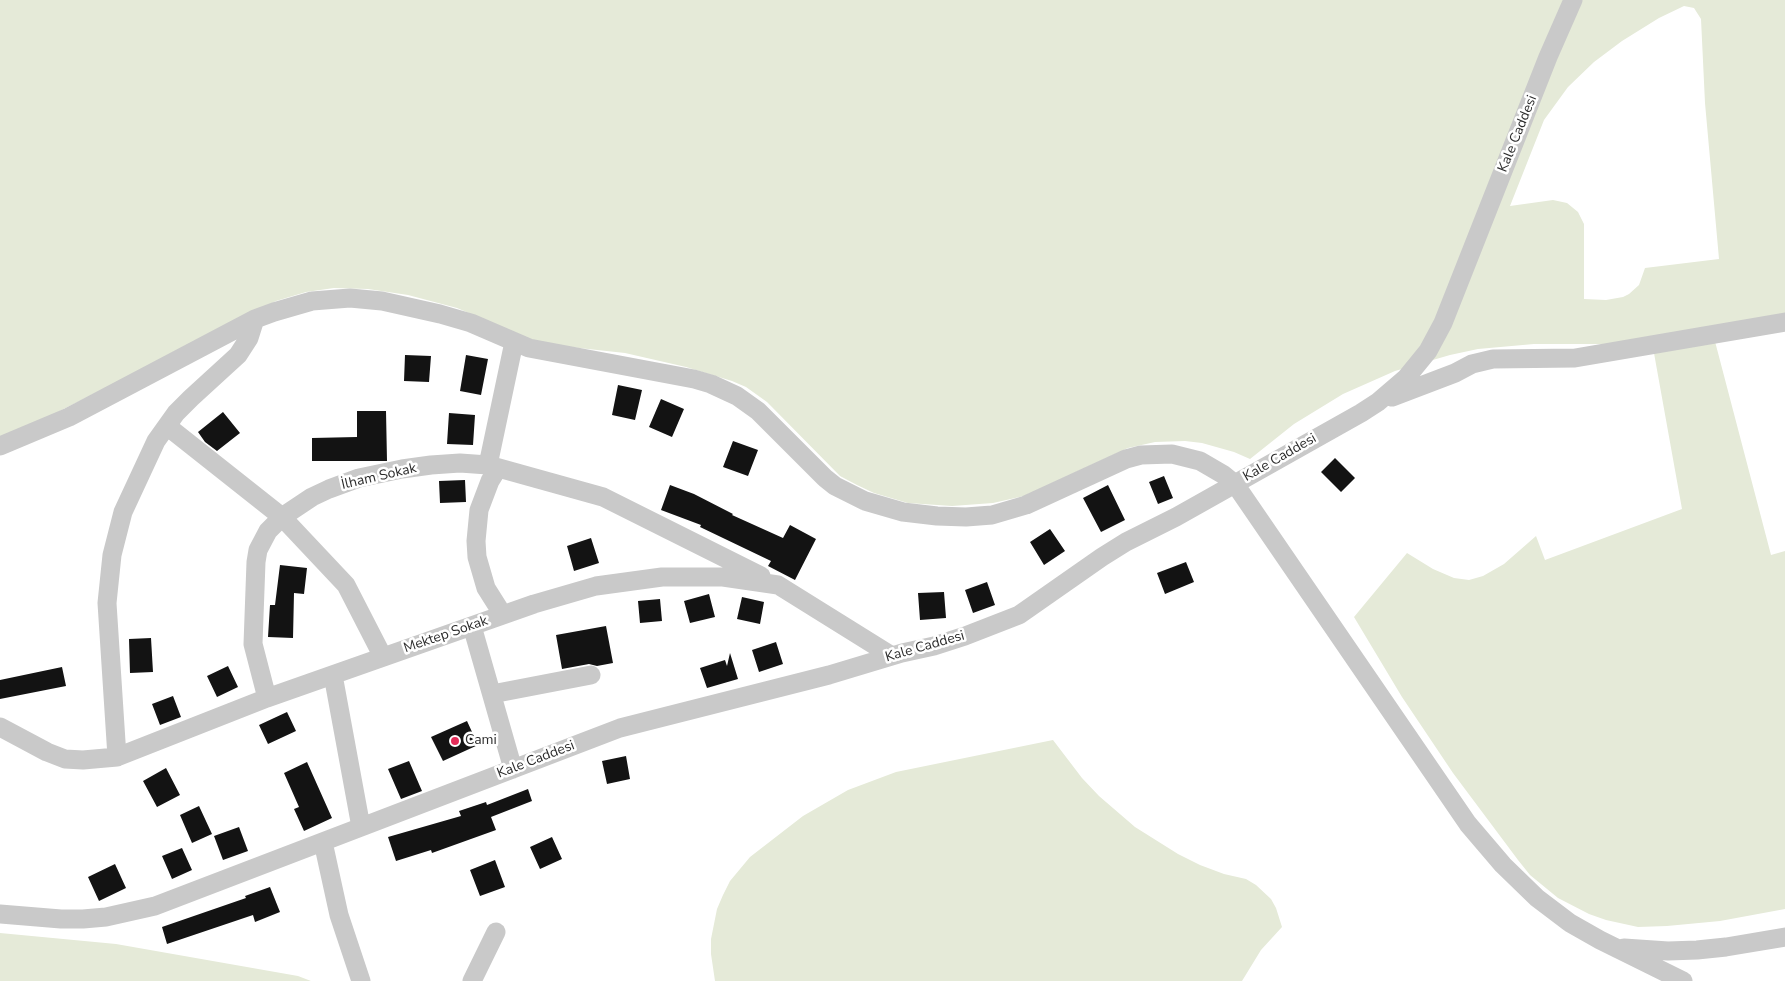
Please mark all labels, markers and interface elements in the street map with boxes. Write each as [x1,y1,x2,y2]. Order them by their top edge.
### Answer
street label: Kale Caddesi [1495,93,1541,175]
street label: Kale Caddesi [1240,430,1320,486]
street label: İlham Sokak [340,460,418,494]
street label: Mektep Sokak [402,613,490,657]
street label: Kale Caddesi [883,628,967,666]
place label: Cami [465,733,497,749]
marker: Cami [449,735,461,747]
street label: Kale Caddesi [495,738,577,782]

